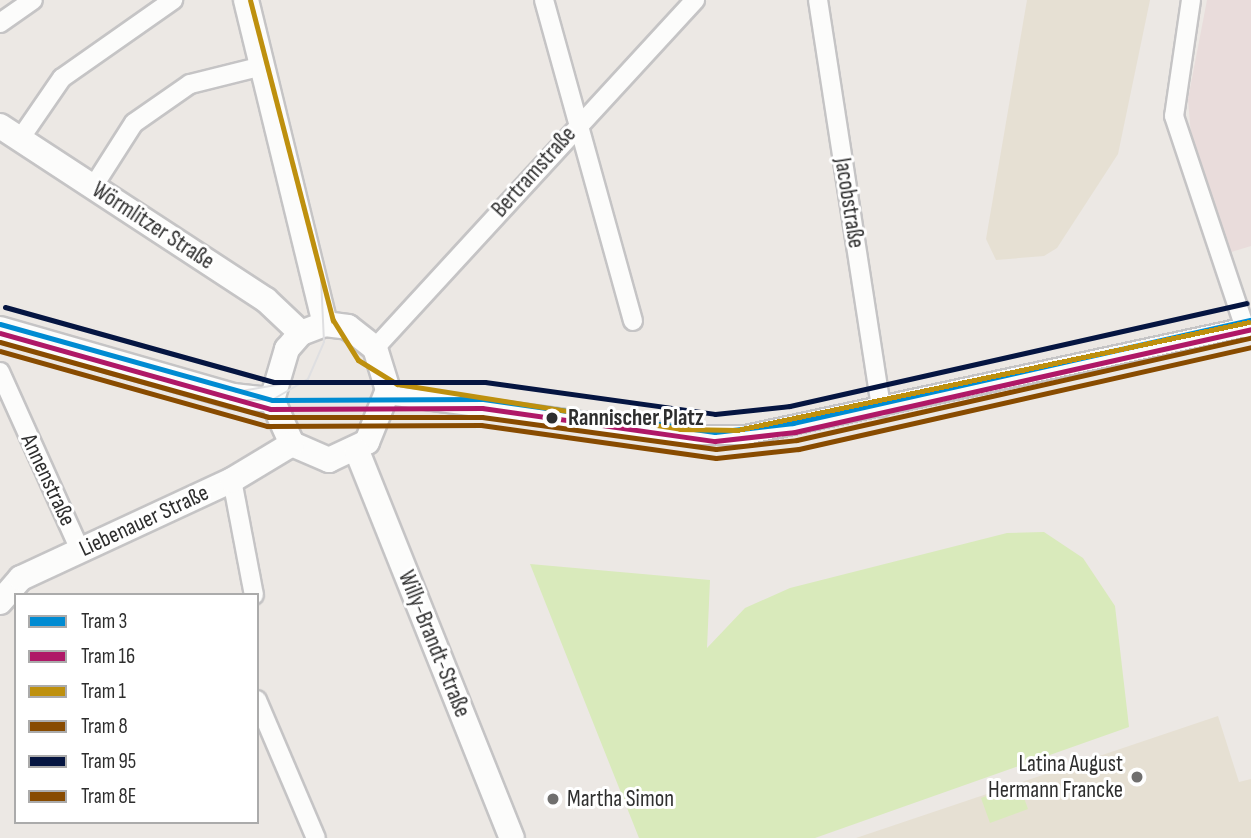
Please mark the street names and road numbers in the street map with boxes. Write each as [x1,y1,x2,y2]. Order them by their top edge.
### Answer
street label: Bertramstraße [486,121,582,223]
street label: Jacobstraße [828,156,870,250]
street label: Wörmlitzer Straße [87,176,219,276]
street label: Annenstraße [15,430,81,530]
street label: Liebenauer Straße [75,479,213,563]
street label: Willy-Brandt-Straße [392,567,476,721]

